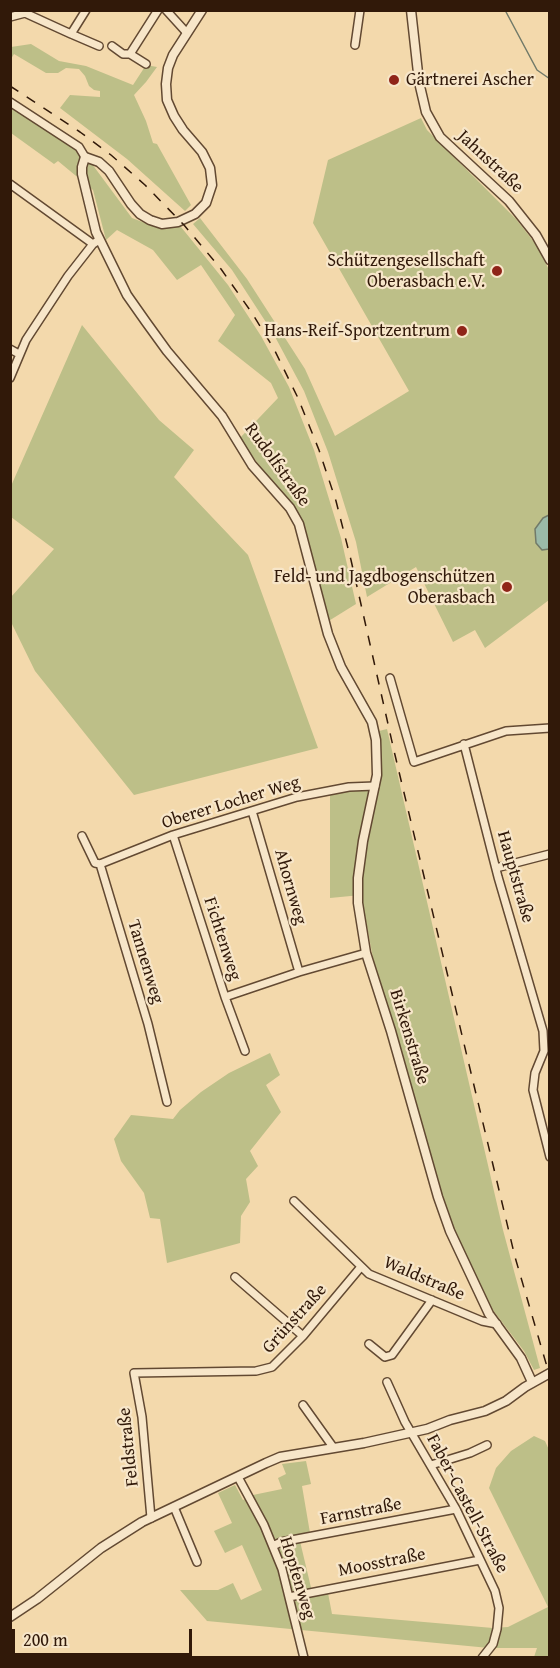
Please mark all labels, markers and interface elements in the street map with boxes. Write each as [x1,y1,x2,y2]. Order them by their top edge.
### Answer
place label: Gärtnerei Ascher [406,69,534,91]
marker: Gärtnerei Ascher [387,73,401,87]
street label: Jahnstraße [452,126,528,198]
place label: Schützengesellschaft Oberasbach e.V. [327,250,485,292]
marker: Schützengesellschaft Oberasbach e.V. [490,264,504,278]
place label: Hans-Reif-Sportzentrum [264,320,450,342]
marker: Hans-Reif-Sportzentrum [455,324,469,338]
street label: Rudolfstraße [239,419,315,511]
place label: Feld- und Jagdbogenschützen Oberasbach [274,566,495,608]
marker: Feld- und Jagdbogenschützen Oberasbach [500,580,514,594]
street label: Oberer Locher Weg [159,772,303,834]
street label: Hauptstraße [492,829,538,925]
street label: Ahornweg [269,847,311,927]
street label: Fichtenweg [198,895,246,983]
street label: Tannenweg [122,917,168,1007]
street label: Birkenstraße [384,987,434,1087]
street label: Waldstraße [380,1252,468,1306]
street label: Grünstraße [258,1280,332,1358]
street label: Feldstraße [114,1406,144,1488]
street label: Faber-Castell-Straße [421,1431,513,1577]
street label: Farnstraße [319,1494,403,1530]
street label: Hopfenweg [274,1534,320,1622]
street label: Moosstraße [336,1544,428,1582]
scale bar [15,1617,195,1655]
text: 200 m [23,1626,68,1653]

